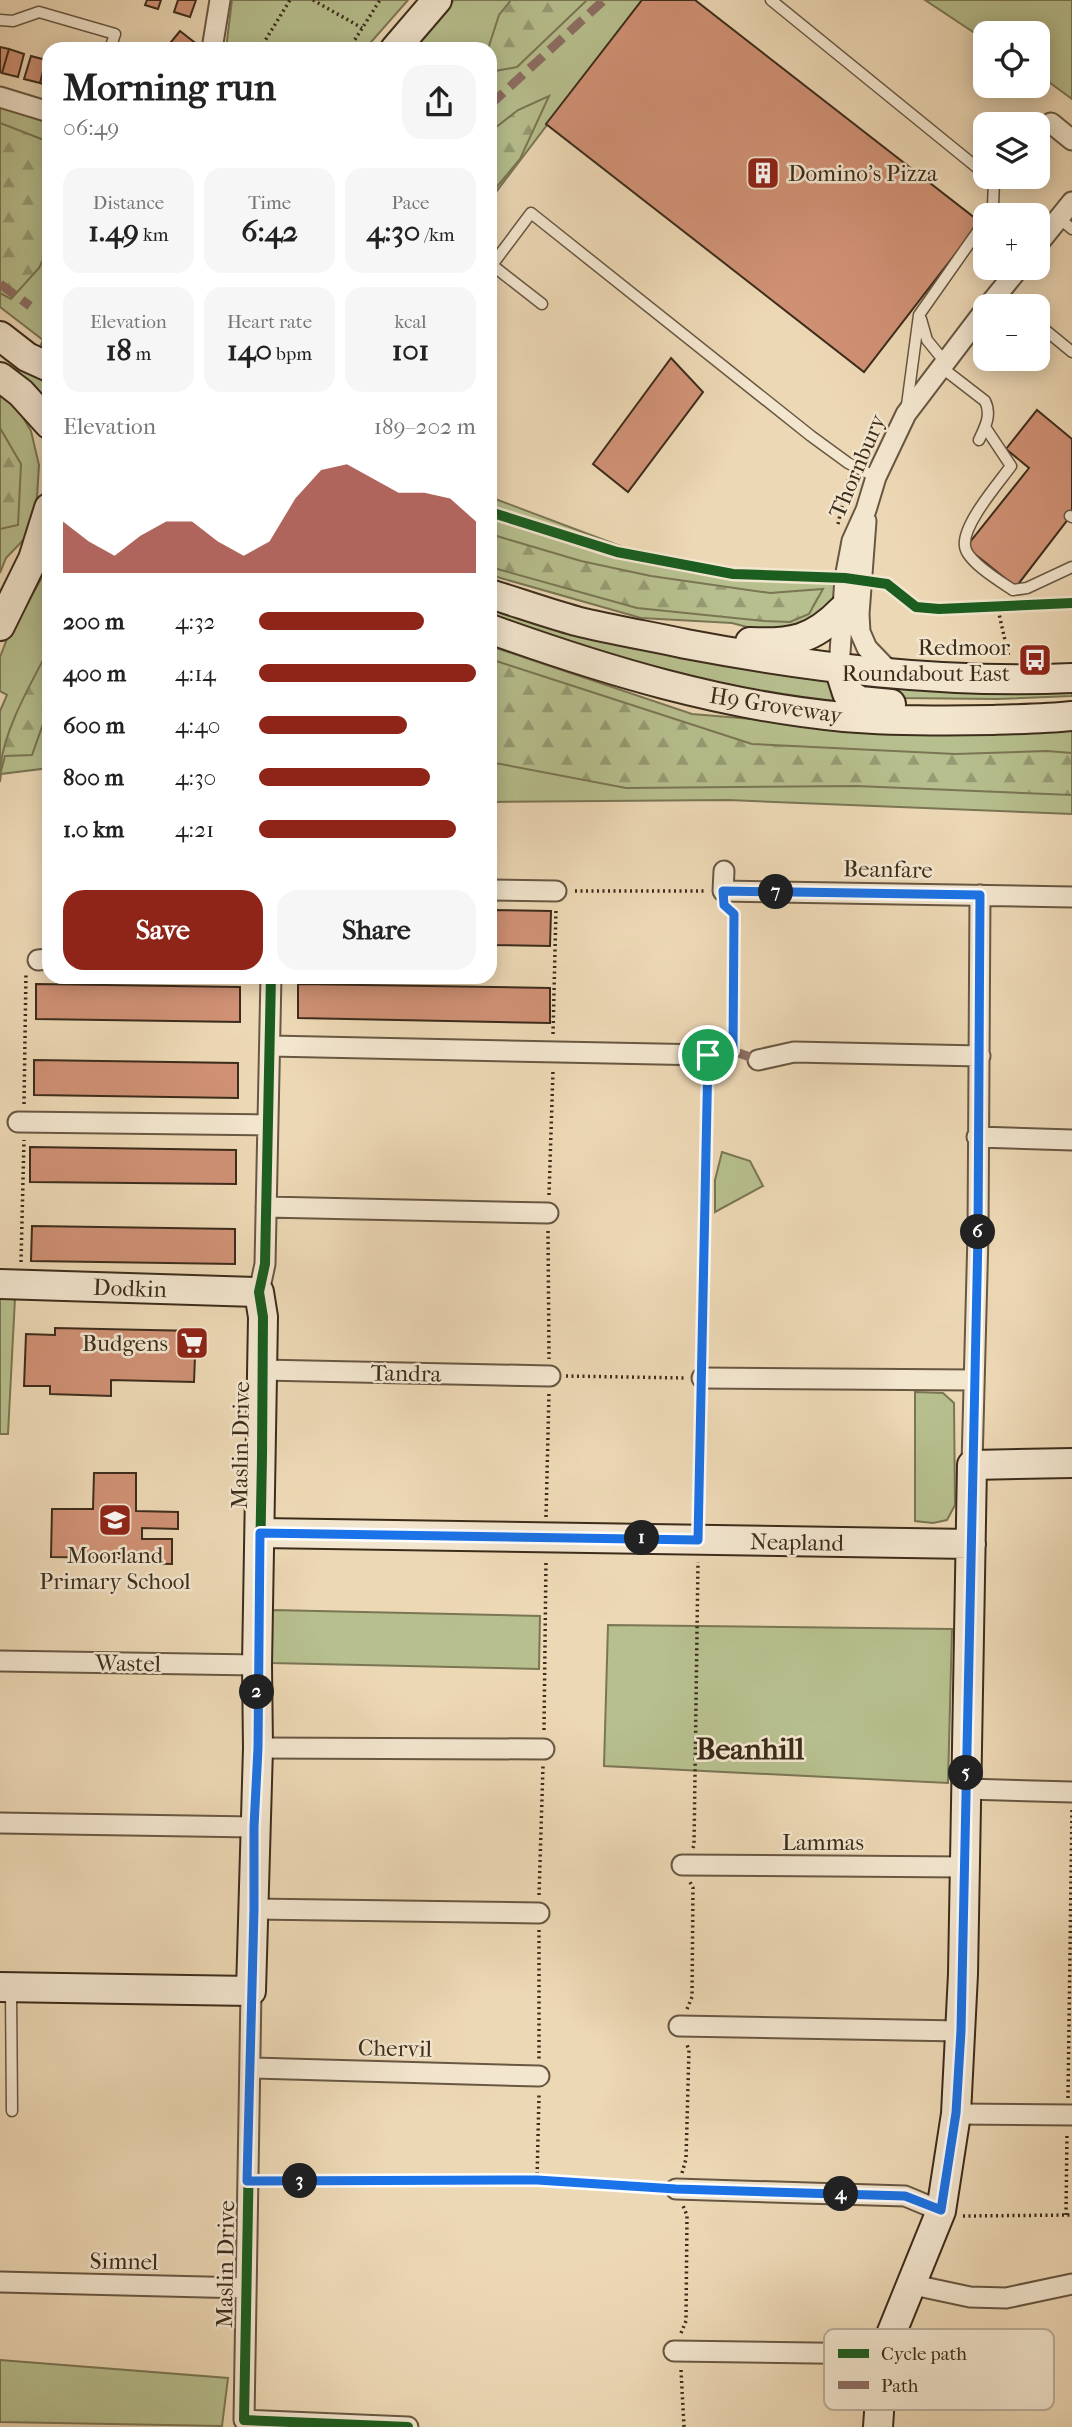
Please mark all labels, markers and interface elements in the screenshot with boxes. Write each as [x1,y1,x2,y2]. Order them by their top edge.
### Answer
map controls [973,21,1050,371]
button: locate [973,21,1050,98]
text: Morning run [63,65,276,110]
button: share [402,65,476,139]
button: layers [973,112,1050,189]
text: 06:49 [63,114,119,141]
building icon: Domino's Pizza [744,154,782,192]
place label: Domino's Pizza [788,160,938,187]
text: Distance [93,192,164,214]
text: Time [248,192,291,214]
text: Pace [392,192,429,214]
button: + [973,203,1050,280]
text: 1.49 [88,214,139,249]
text: 6:42 [241,214,298,249]
text: 4:30 [366,214,420,249]
text: km [139,224,169,246]
text: /km [420,224,455,246]
button: − [973,294,1050,371]
text: Elevation [90,311,167,333]
text: Heart rate [227,311,312,333]
text: kcal [395,311,426,333]
text: 18 [106,333,131,368]
text: 140 [227,333,272,368]
text: 101 [392,333,429,368]
text: m [131,343,151,365]
text: bpm [272,343,312,365]
street label: Thornbury [824,410,892,522]
text: Elevation [63,413,156,440]
text: 189–202 m [374,413,476,440]
text: 200 m [63,608,124,635]
text: 4:32 [175,608,215,635]
place label: Redmoor Roundabout East [842,634,1010,687]
bus stop icon: Redmoor Roundabout East [1016,641,1054,679]
text: 400 m [63,660,126,687]
text: 4:14 [175,660,216,687]
street label: H9 Groveway [708,682,845,729]
text: 600 m [63,712,125,739]
text: 4:40 [175,712,220,739]
text: 800 m [63,764,124,791]
text: 4:30 [175,764,216,791]
text: 1.0 km [63,816,124,843]
text: 4:21 [175,816,214,843]
street label: Beanfare [843,855,933,884]
pin: 7 [758,874,794,910]
text: 7 [771,880,780,902]
button: Save [63,890,263,970]
button: Share [277,890,476,970]
pin [678,1025,738,1085]
icon: arrive [689,1036,727,1074]
pin: 6 [960,1214,996,1250]
text: 6 [972,1220,983,1242]
street label: Dodkin [93,1274,168,1303]
supermarket icon: Budgens [173,1324,211,1362]
place label: Budgens [82,1330,168,1357]
street label: Tandra [371,1359,442,1388]
street label: Maslin Drive [226,1381,255,1509]
school or university icon: Moorland Primary School [96,1501,134,1539]
pin: 1 [624,1520,660,1556]
text: 1 [638,1526,645,1548]
street label: Neapland [750,1528,845,1557]
place label: Moorland Primary School [39,1542,191,1595]
street label: Wastel [94,1649,162,1678]
pin: 2 [240,1674,274,1710]
text: 2 [252,1680,261,1702]
district label: Beanhill [696,1732,805,1767]
pin: 5 [948,1756,984,1790]
text: 5 [961,1761,970,1783]
street label: Lammas [782,1829,864,1856]
street label: Chervil [358,2034,433,2063]
pin: 3 [282,2164,318,2198]
text: 3 [296,2169,303,2191]
pin: 4 [824,2176,858,2212]
text: 4 [835,2182,846,2204]
street label: Maslin Drive [211,2200,240,2328]
street label: Simnel [89,2247,159,2276]
legend [824,2329,1054,2410]
text: Cycle path [881,2343,967,2365]
text: Path [881,2375,919,2397]

